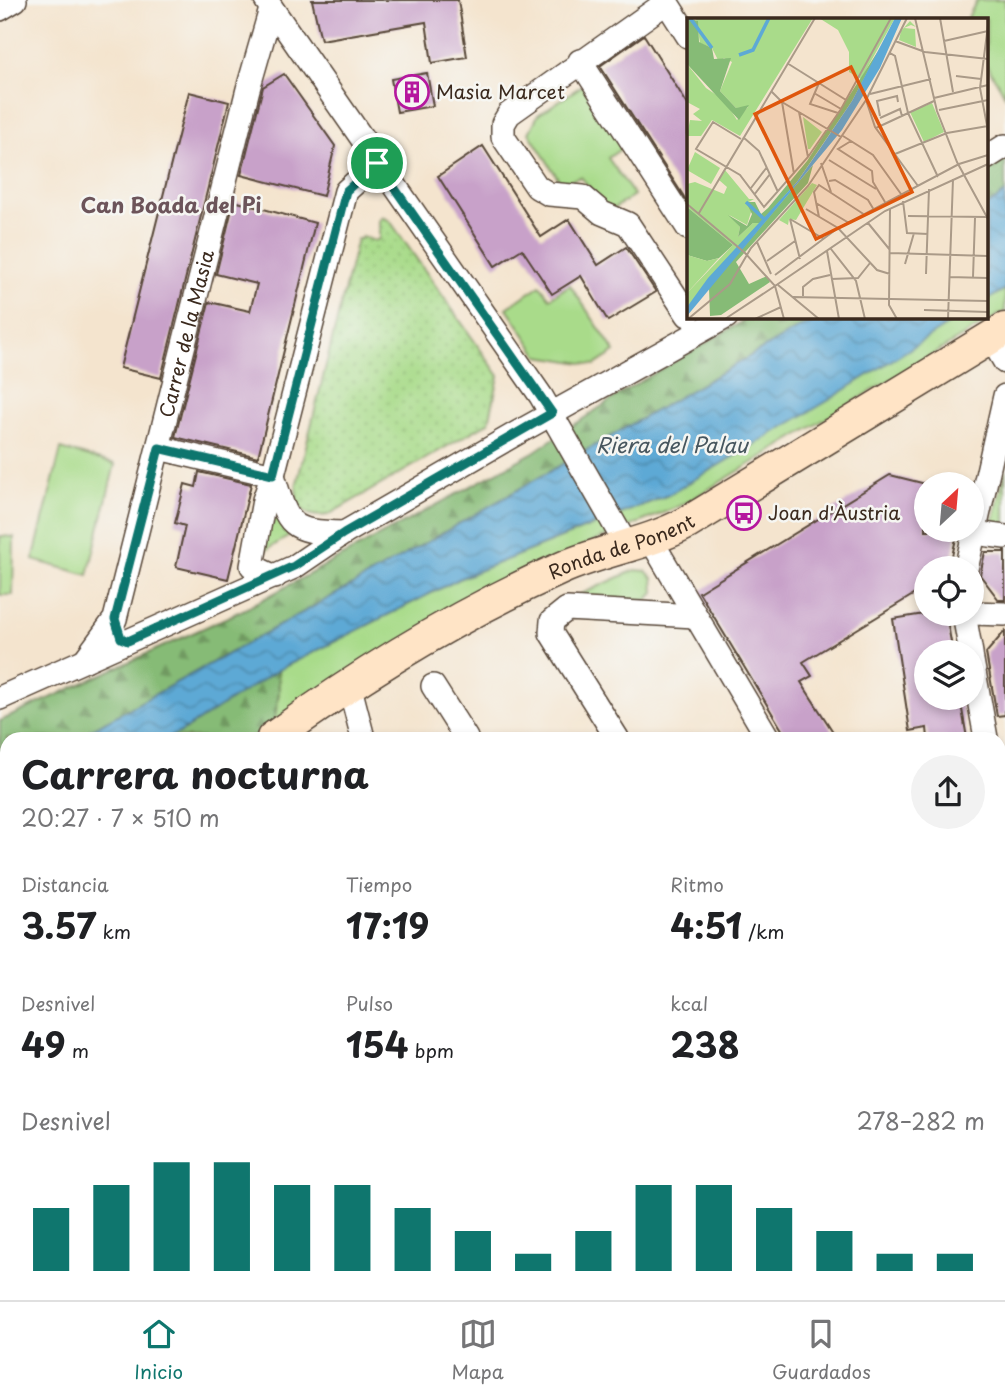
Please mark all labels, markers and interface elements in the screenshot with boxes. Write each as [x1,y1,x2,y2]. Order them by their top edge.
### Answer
inset map [687,18,988,318]
building icon: Masia Marcet [393,73,431,111]
place label: Masia Marcet [436,77,565,105]
pin [347,133,407,193]
icon: arrive [358,144,396,182]
district label: Can Boada del Pi [81,188,262,220]
street label: Carrer de la Masia [151,246,220,420]
water label: Riera del Palau [596,428,750,460]
north arrow [914,472,984,542]
map controls [914,472,984,710]
bus stop icon: Joan d'Àustria [725,494,763,532]
place label: Joan d'Àustria [768,498,900,526]
street label: Ronda de Ponent [543,506,700,586]
button: locate [914,556,984,626]
button: layers [914,640,984,710]
text: Carrera nocturna [21,745,369,802]
button: share [911,755,985,829]
text: 20:27 · 7 × 510 m [21,800,220,835]
text: Distancia [21,870,109,898]
text: Tiempo [346,870,412,898]
text: Ritmo [670,870,724,898]
text: 3.57 [21,898,96,951]
text: 17:19 [346,898,429,951]
text: 4:51 [670,898,742,951]
text: km [96,917,131,945]
text: /km [742,917,785,945]
text: Desnivel [21,989,95,1017]
text: Pulso [346,989,393,1017]
text: kcal [670,989,708,1017]
text: 49 [21,1017,66,1070]
text: 154 [346,1017,409,1070]
text: 238 [670,1017,740,1070]
text: m [66,1036,89,1064]
text: bpm [409,1036,454,1064]
text: Desnivel [21,1103,111,1138]
text: 278–282 m [857,1103,985,1138]
tab: Inicio [134,1315,183,1385]
tab: Mapa [451,1315,504,1385]
tab: Guardados [772,1315,871,1385]

